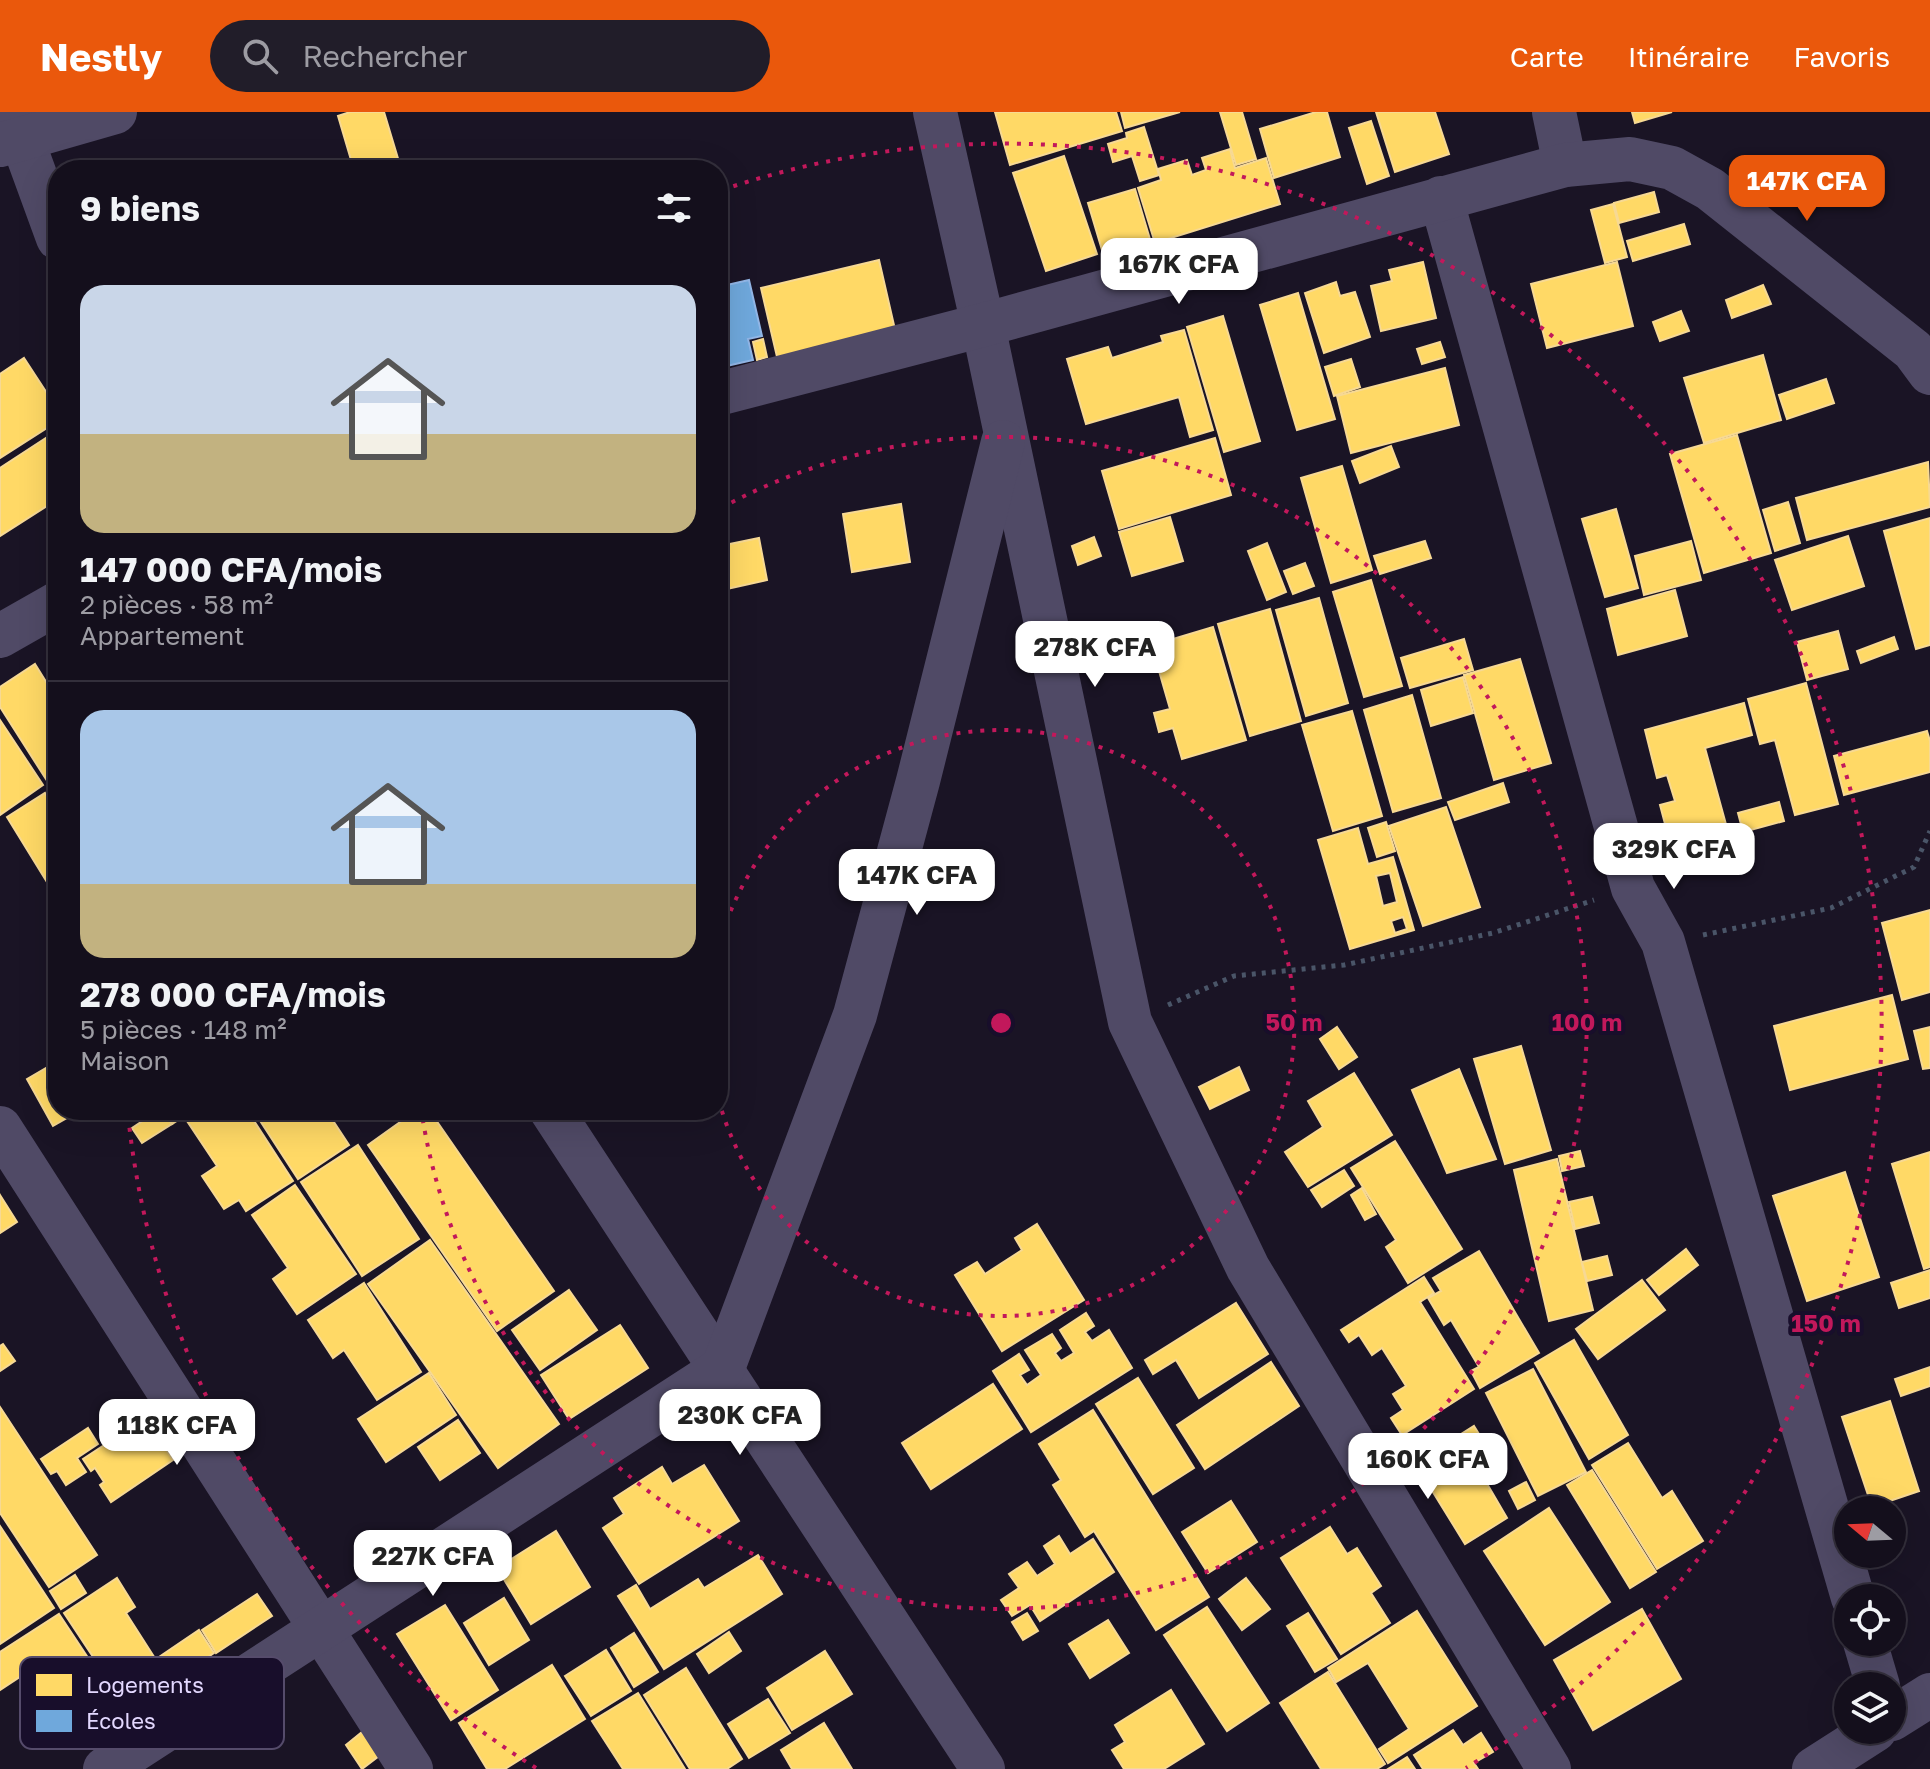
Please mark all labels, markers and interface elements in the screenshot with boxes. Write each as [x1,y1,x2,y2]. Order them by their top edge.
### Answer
search box [210,20,770,92]
text: Nestly [40,34,162,79]
icon: search [238,34,282,78]
text: Rechercher [302,38,467,74]
text: Carte [1510,40,1584,73]
text: Itinéraire [1628,40,1749,73]
text: Favoris [1793,40,1890,73]
pin: 147K CFA [1724,155,1890,223]
text: 147K CFA [1747,165,1867,196]
icon: filters [652,186,696,230]
text: 9 biens [80,188,200,228]
pin: 167K CFA [1096,238,1262,306]
text: 167K CFA [1119,248,1239,279]
icon: home [316,337,460,481]
text: 147 000 CFA/mois [80,549,382,589]
text: 2 pièces · 58 m² [80,589,273,620]
text: Appartement [80,620,244,651]
pin: 278K CFA [1012,621,1178,689]
text: 278K CFA [1033,631,1157,662]
icon: home [316,762,460,906]
pin: 329K CFA [1591,823,1757,891]
text: 329K CFA [1612,833,1736,864]
pin: 147K CFA [834,849,1000,917]
text: 147K CFA [857,859,977,890]
text: 278 000 CFA/mois [80,974,386,1014]
text: 50 m [1265,1007,1323,1036]
text: 100 m [1552,1007,1622,1036]
centre of rings [987,1009,1015,1037]
text: 5 pièces · 148 m² [80,1014,287,1045]
text: Maison [80,1045,169,1076]
text: 150 m [1791,1308,1861,1337]
pin: 230K CFA [657,1389,823,1457]
pin: 118K CFA [94,1399,260,1467]
text: 230K CFA [677,1399,803,1430]
text: 118K CFA [117,1409,237,1440]
pin: 160K CFA [1345,1433,1511,1501]
text: 160K CFA [1366,1443,1490,1474]
north arrow [1834,1496,1906,1568]
map controls [1834,1496,1906,1744]
pin: 227K CFA [350,1530,516,1598]
text: 227K CFA [372,1540,494,1571]
button: locate [1834,1584,1906,1656]
legend [20,1657,284,1749]
text: Logements [86,1671,204,1698]
button: layers [1834,1672,1906,1744]
text: Écoles [86,1707,156,1734]

